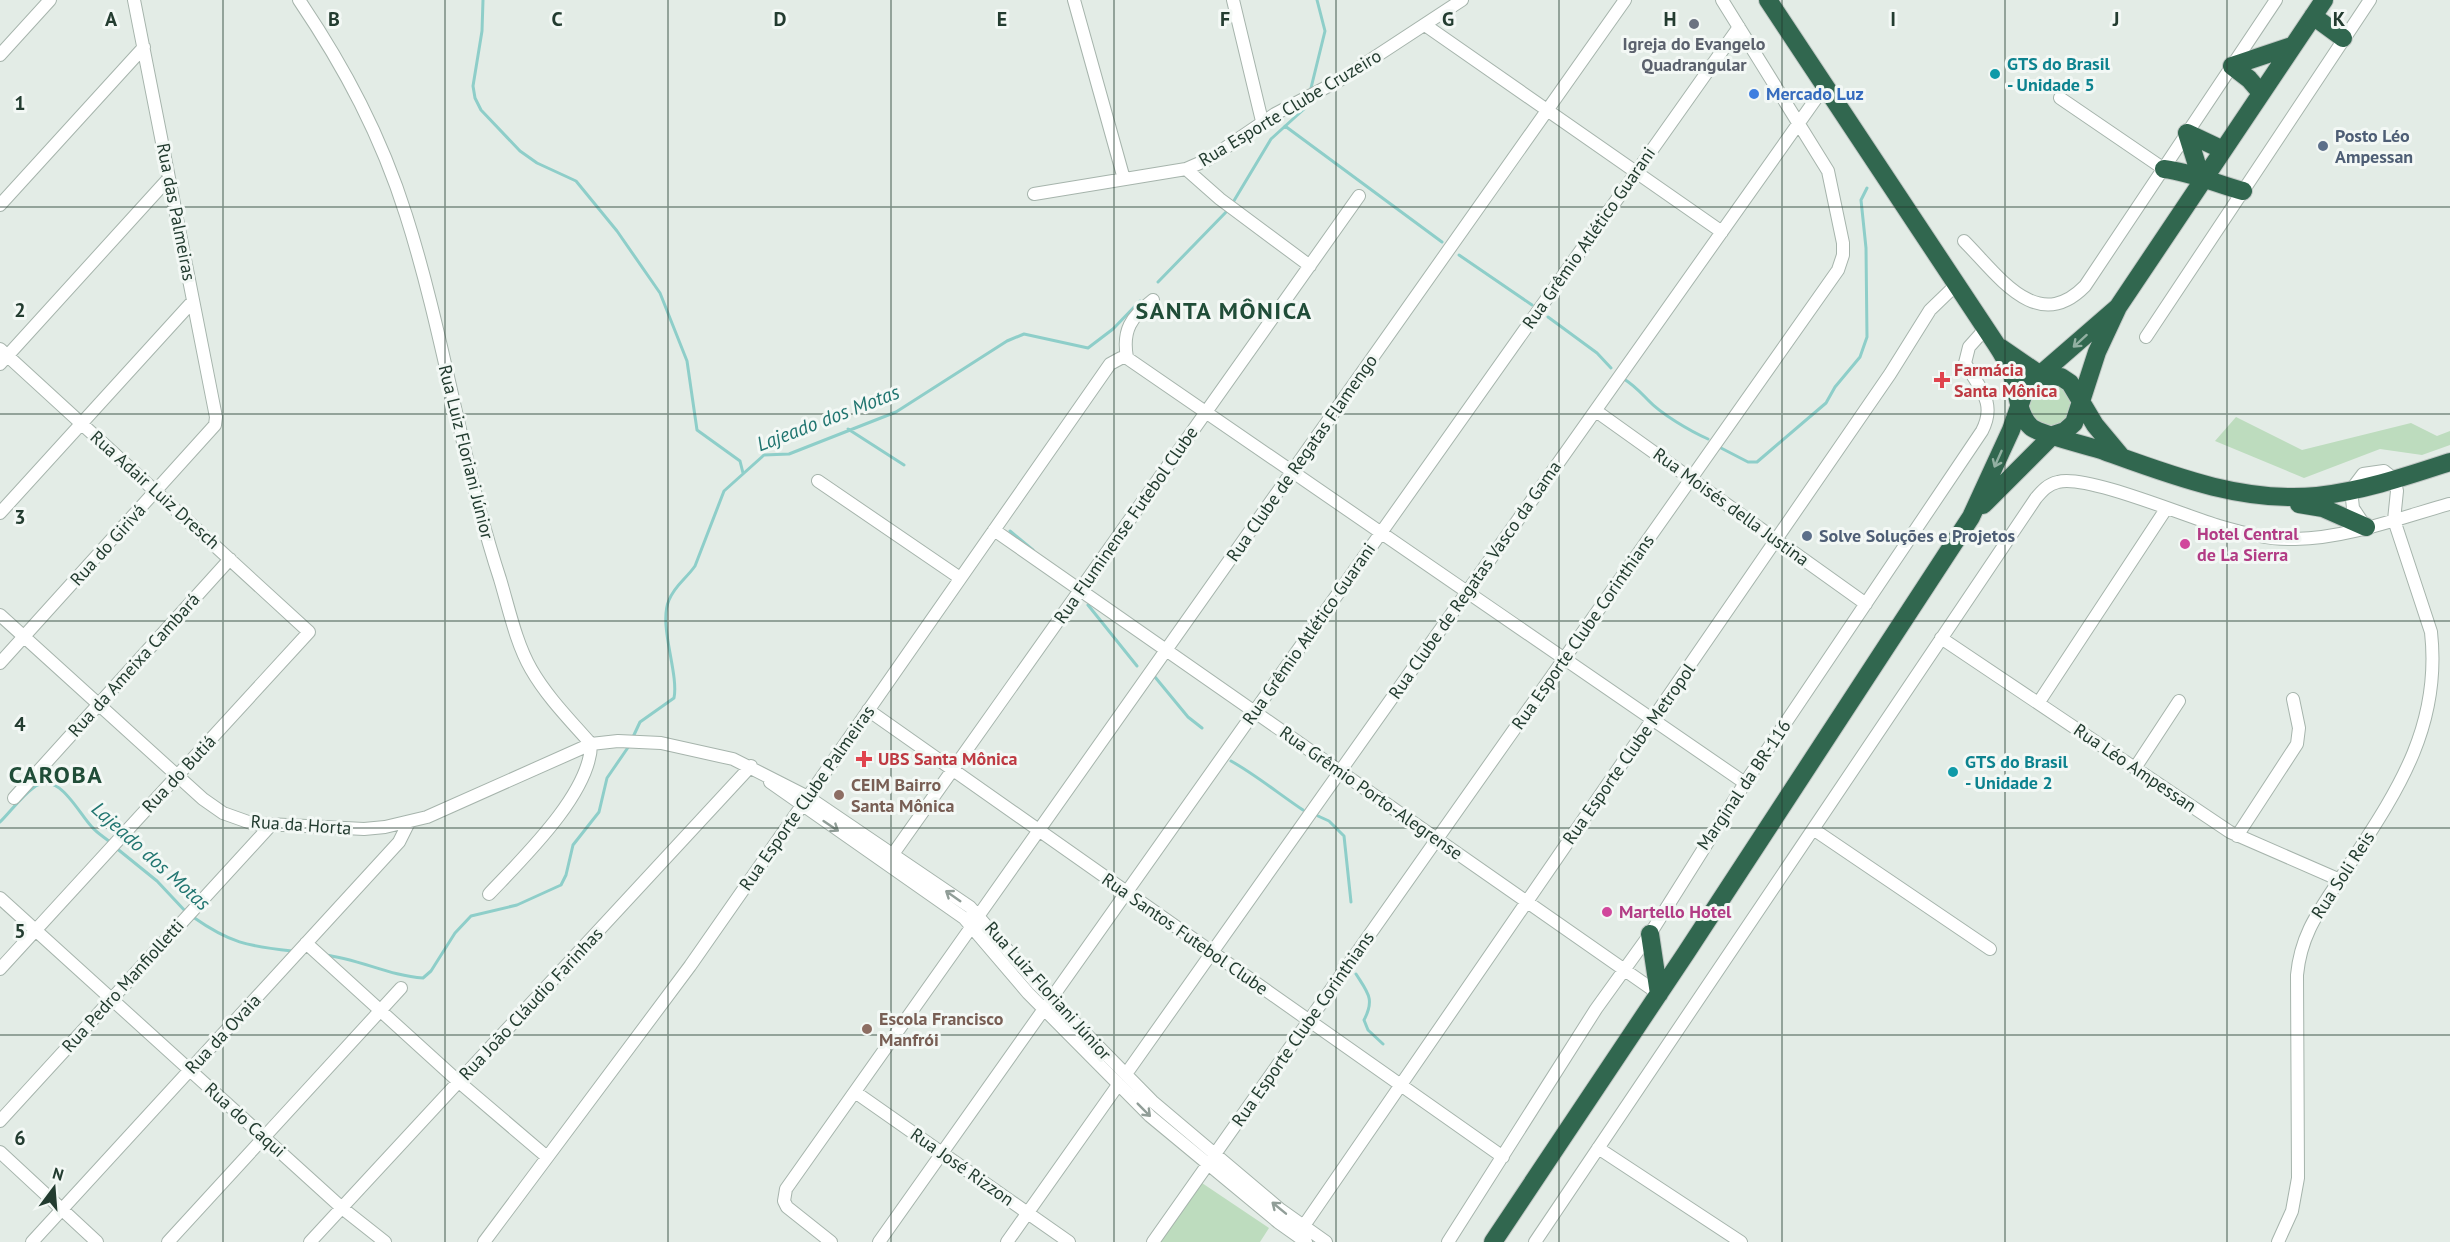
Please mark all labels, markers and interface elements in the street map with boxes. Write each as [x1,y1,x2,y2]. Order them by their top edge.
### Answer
text: A [105,6,118,32]
text: B [328,6,340,32]
text: C [551,6,563,32]
text: D [774,6,787,32]
text: E [997,6,1007,32]
text: F [1220,6,1230,32]
text: G [1442,6,1454,32]
text: H [1663,6,1677,32]
text: I [1890,6,1896,32]
text: J [2112,6,2119,32]
text: K [2333,6,2346,32]
marker: Igreja do Evangelo Quadrangular [1687,17,1701,31]
place label: Igreja do Evangelo Quadrangular [1623,32,1766,76]
street label: Rua Esporte Clube Cruzeiro [1194,44,1385,171]
place label: GTS do Brasil - Unidade 5 [2007,52,2111,96]
marker: GTS do Brasil - Unidade 5 [1988,67,2002,81]
place label: Mercado Luz [1766,82,1864,105]
marker: Mercado Luz [1747,87,1761,101]
text: 1 [14,90,26,116]
place label: Posto Léo Ampessan [2335,124,2413,168]
marker: Posto Léo Ampessan [2316,139,2330,153]
street label: Rua das Palmeiras [152,141,201,283]
street label: Rua Grêmio Atlético Guarani [1517,142,1660,333]
district label: SANTA MÔNICA [1135,295,1313,326]
text: 2 [14,297,26,323]
one-way arrow [2073,334,2088,348]
street label: Rua Clube de Regatas Flamengo [1221,350,1382,566]
place label: Farmácia Santa Mônica [1954,358,2058,402]
street label: Rua Luiz Floriani Júnior [434,362,499,541]
marker: Farmácia Santa Mônica [1935,373,1949,387]
water label: Lajeado dos Motas [753,379,903,457]
street label: Rua Fluminense Futebol Clube [1049,422,1203,628]
street label: Rua Adair Luiz Dresch [86,425,225,554]
street label: Rua Moisés della Justina [1649,442,1814,571]
one-way arrow [1992,449,2003,467]
street label: Rua Clube de Regatas Vasco da Gama [1383,456,1566,703]
street label: Rua do Girivá [65,499,150,590]
text: 3 [14,504,26,530]
place label: Hotel Central de La Sierra [2197,522,2299,566]
place label: Solve Soluções e Projetos [1819,524,2016,547]
marker: Solve Soluções e Projetos [1800,529,1814,543]
street label: Rua Esporte Clube Corinthians [1506,530,1659,734]
marker: Hotel Central de La Sierra [2178,537,2192,551]
street label: Rua Grêmio Atlético Guarani [1237,538,1380,729]
street label: Rua da Ameixa Cambará [63,588,204,742]
street label: Rua Esporte Clube Metropol [1557,658,1700,849]
street label: Rua Esporte Clube Palmeiras [734,701,879,895]
text: 4 [14,711,26,737]
street label: Marginal da BR-116 [1691,715,1796,854]
street label: Rua Léo Ampessan [2070,718,2201,817]
street label: Rua Grêmio Porto-Alegrense [1275,721,1467,865]
street label: Rua do Butiá [137,730,221,817]
place label: UBS Santa Mônica [878,747,1018,770]
marker: UBS Santa Mônica [855,750,873,768]
place label: GTS do Brasil - Unidade 2 [1965,750,2069,794]
district label: CAROBA [9,759,103,790]
marker: GTS do Brasil - Unidade 2 [1946,765,1960,779]
place label: CEIM Bairro Santa Mônica [851,773,955,817]
marker: CEIM Bairro Santa Mônica [832,788,846,802]
water label: Lajeado dos Motas [86,796,216,916]
street label: Rua da Horta [250,810,352,839]
one-way arrow [823,820,839,832]
street label: Rua Soli Reis [2306,827,2379,923]
street label: Rua Santos Futebol Clube [1098,867,1273,1000]
one-way arrow [946,890,962,902]
place label: Martello Hotel [1619,900,1732,923]
marker: Martello Hotel [1600,905,1614,919]
street label: Rua Pedro Manfiolletti [57,914,189,1057]
street label: Rua Luiz Floriani Júnior [980,917,1117,1065]
text: 5 [14,918,26,944]
street label: Rua João Cláudio Farinhas [454,922,608,1085]
street label: Rua Esporte Clube Corinthians [1226,927,1379,1131]
street label: Rua da Ovaia [180,989,265,1078]
place label: Escola Francisco Manfrói [879,1007,1004,1051]
marker: Escola Francisco Manfrói [860,1022,874,1036]
street label: Rua do Caqui [200,1077,291,1162]
one-way arrow [1136,1103,1151,1117]
street label: Rua José Rizzon [906,1122,1019,1211]
text: 6 [14,1125,26,1151]
north arrow [24,1158,84,1218]
text: N [50,1163,66,1185]
one-way arrow [1271,1202,1287,1215]

